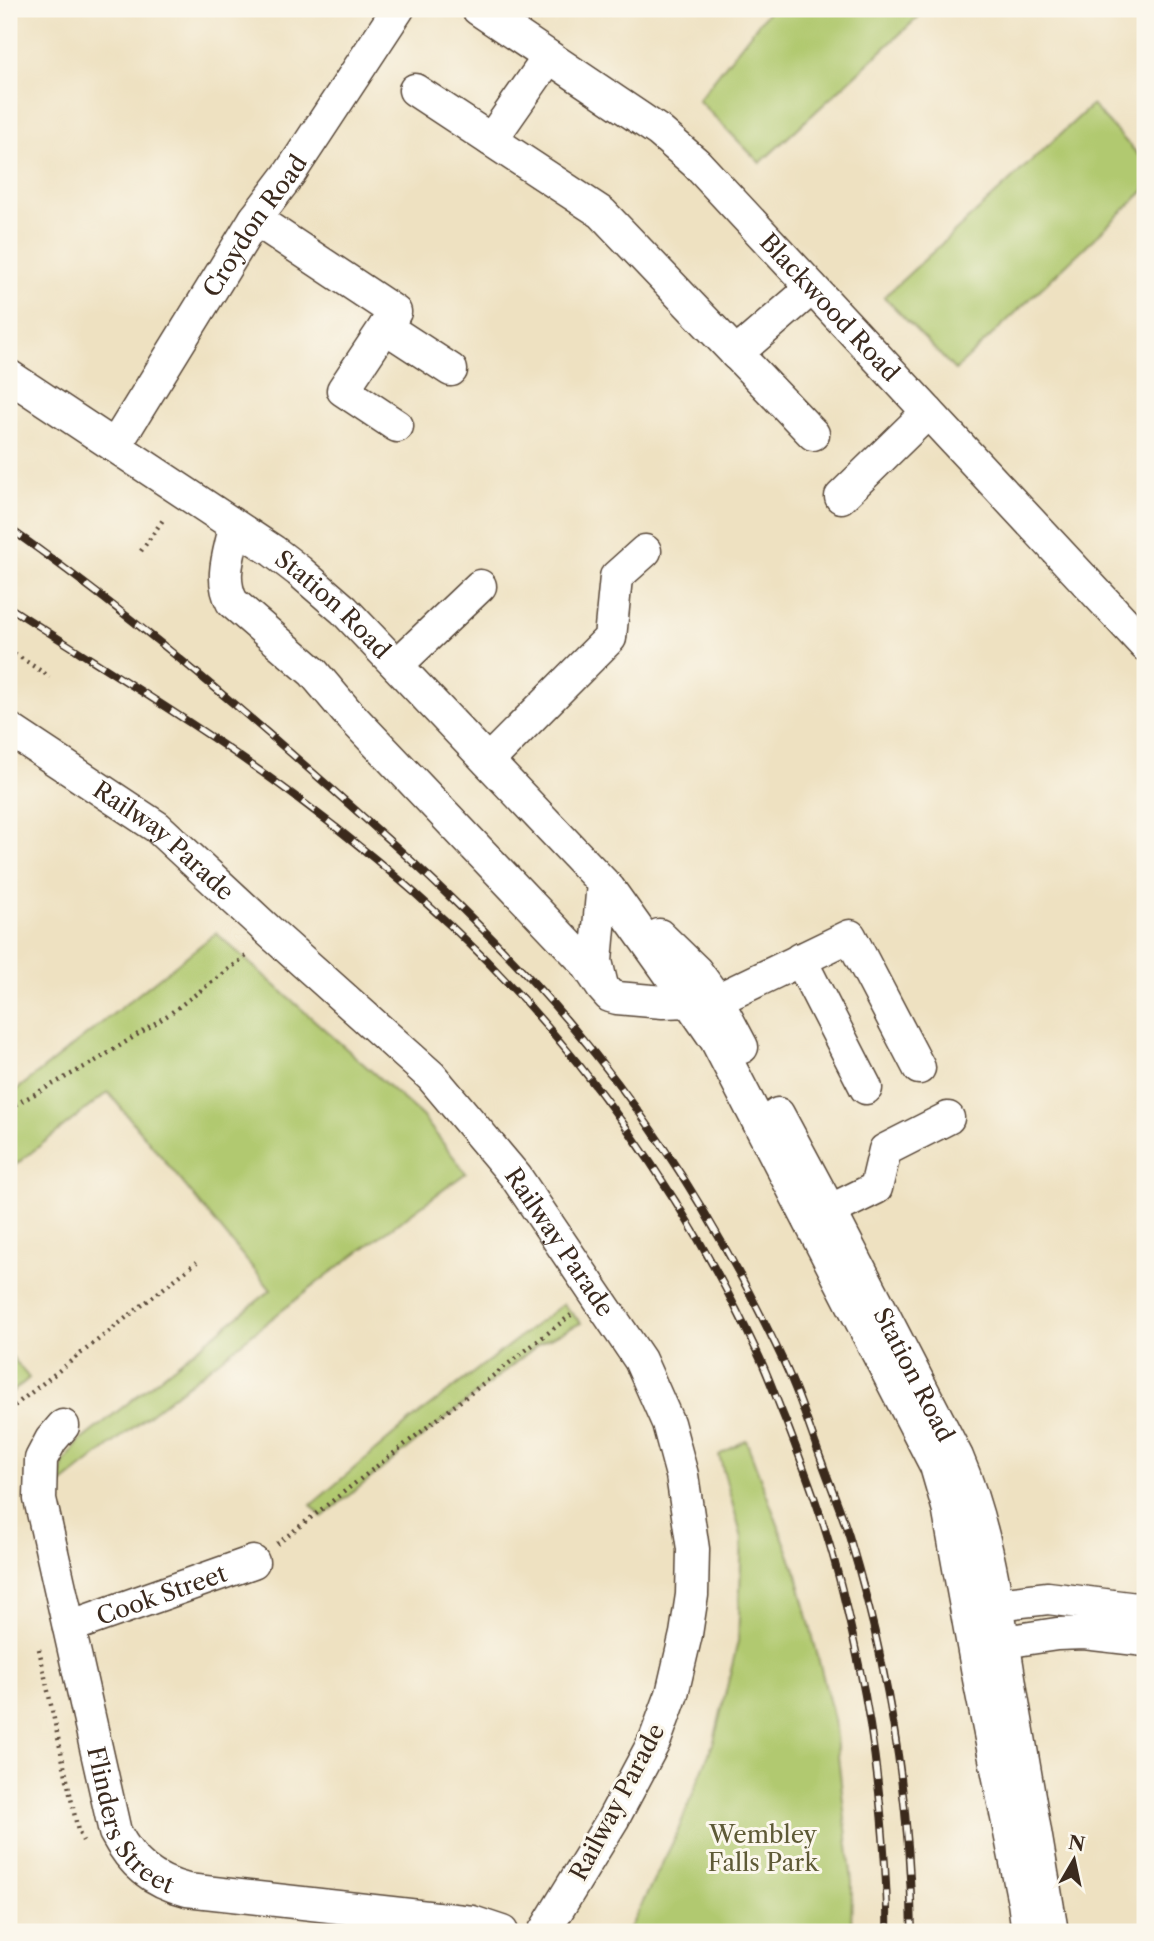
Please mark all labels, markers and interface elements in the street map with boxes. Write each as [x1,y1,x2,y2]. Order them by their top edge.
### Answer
street label: Croydon Road [196,149,313,302]
street label: Blackwood Road [754,227,906,387]
street label: Station Road [270,544,397,665]
street label: Railway Parade [88,774,240,906]
street label: Railway Parade [499,1162,621,1322]
street label: Station Road [868,1303,961,1447]
street label: Cook Street [93,1558,231,1631]
street label: Railway Parade [563,1719,671,1885]
street label: Flinders Street [82,1744,179,1899]
park label: Wembley Falls Park [708,1820,819,1877]
north arrow [1038,1826,1108,1896]
text: N [1067,1831,1087,1856]

